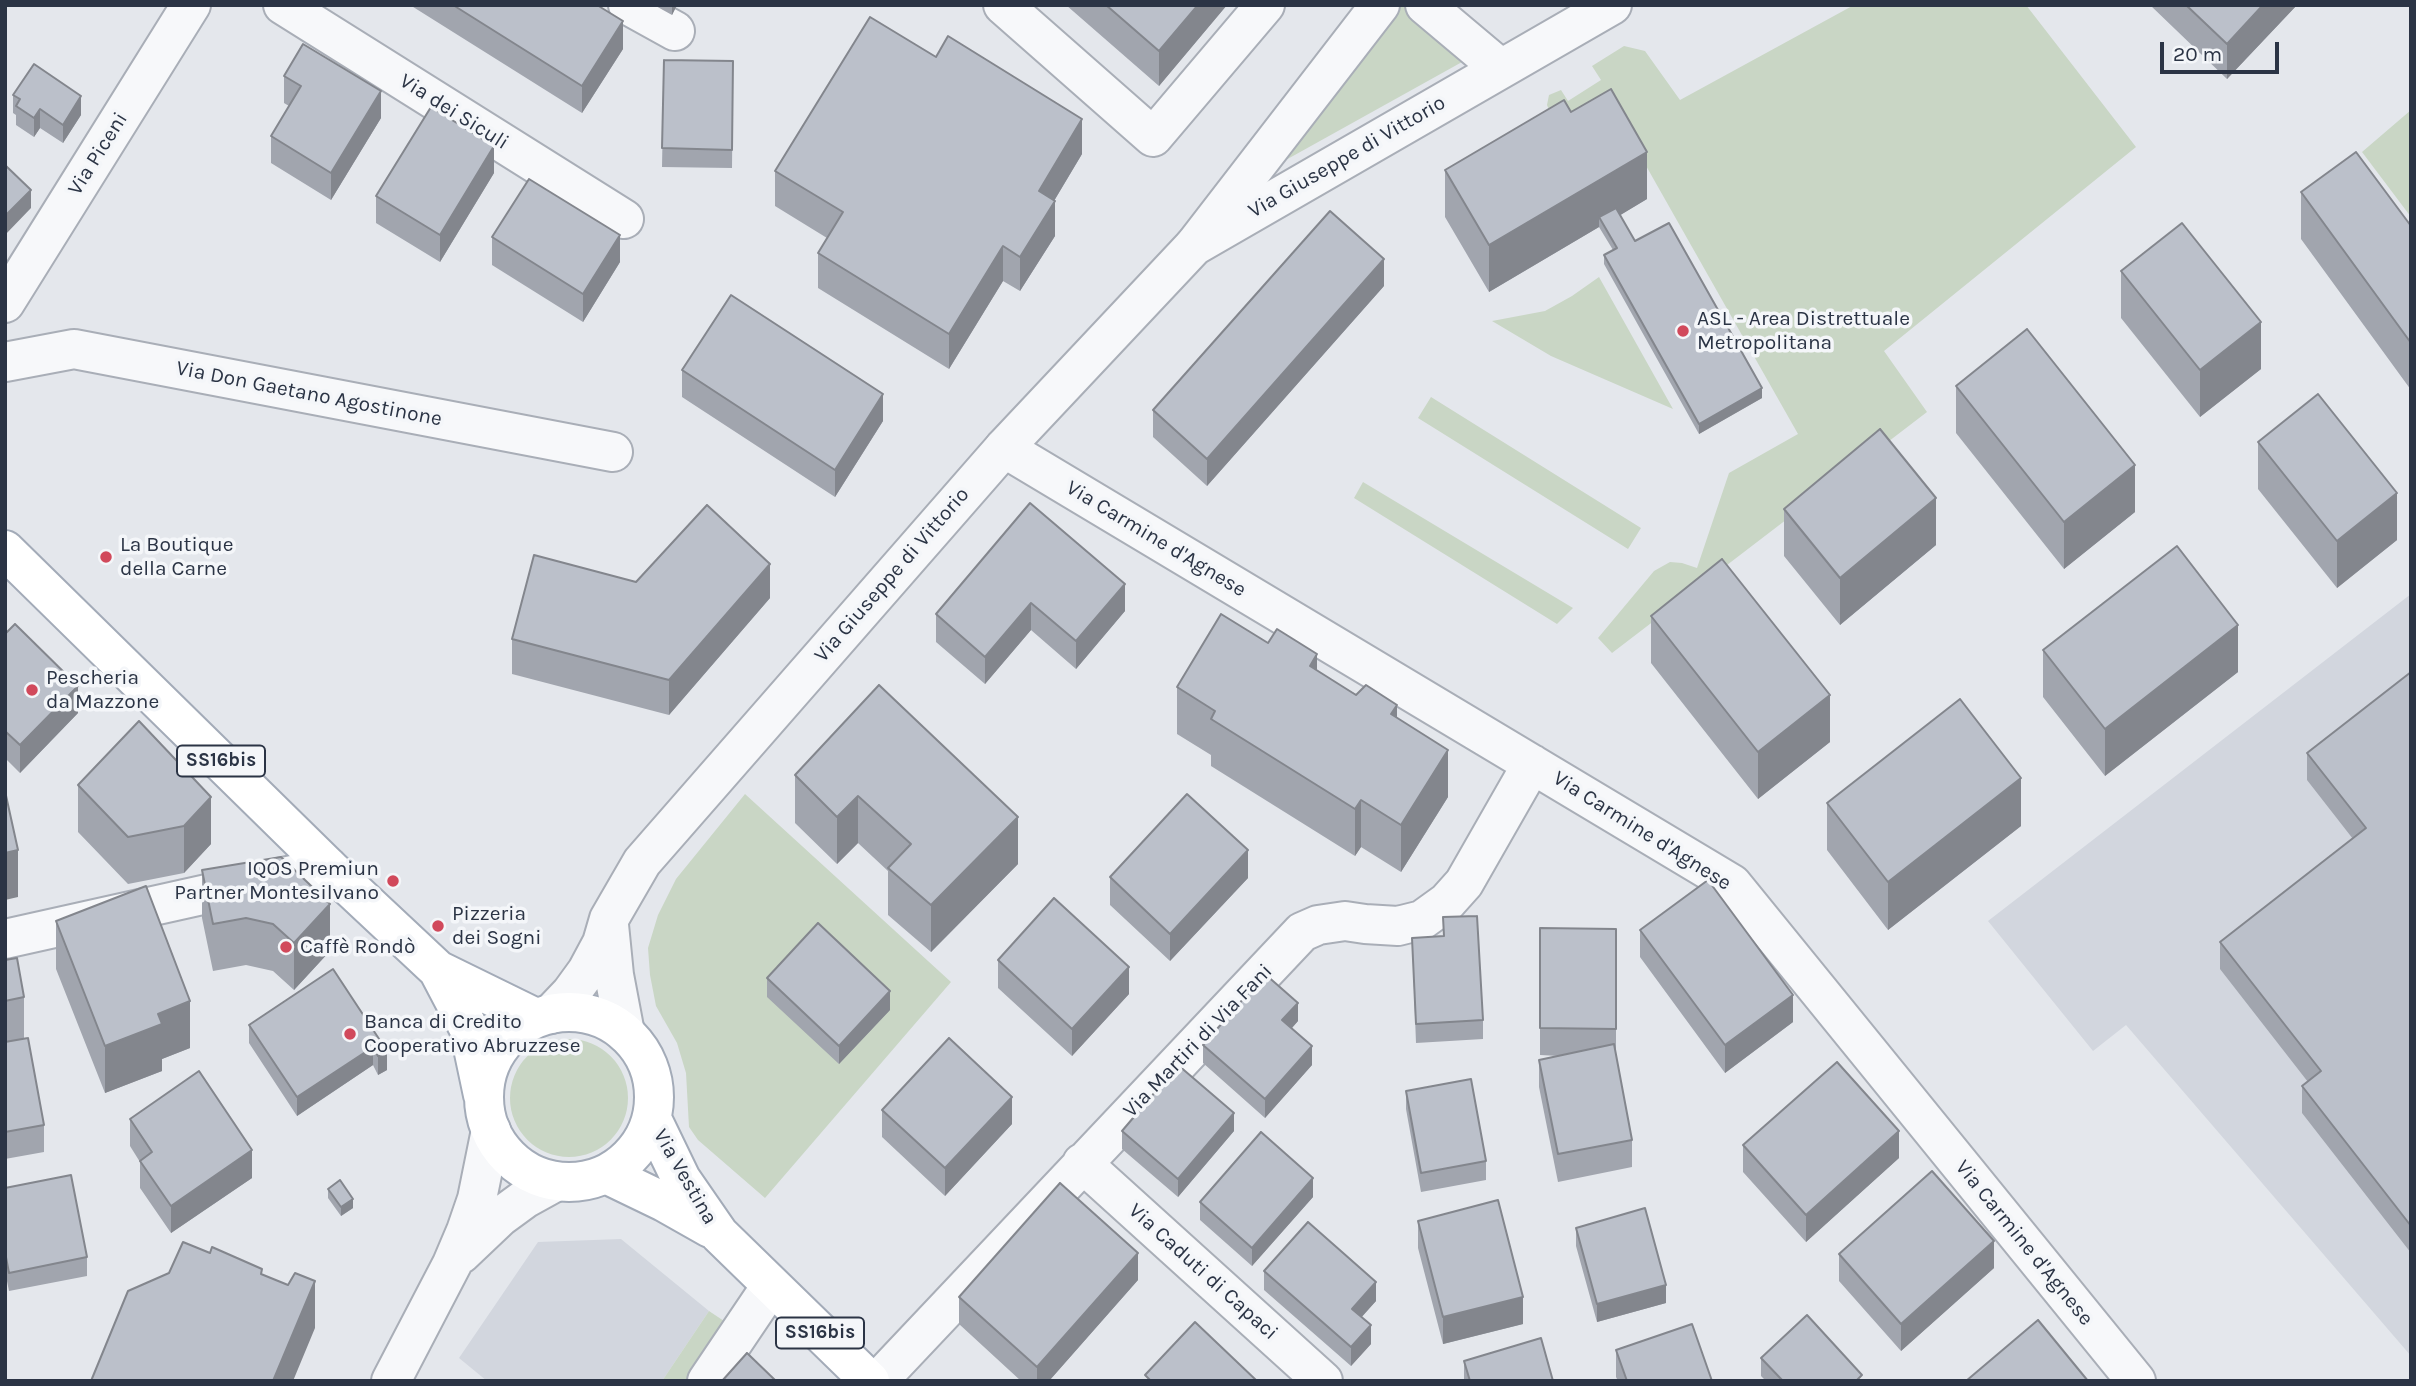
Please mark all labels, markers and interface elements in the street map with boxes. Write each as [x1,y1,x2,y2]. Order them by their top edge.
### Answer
scale bar [2164,28,2283,72]
text: 20 m [2173,42,2222,66]
street label: Via dei Siculi [395,69,513,155]
street label: Via Giuseppe di Vittorio [1244,90,1450,224]
street label: Via Piceni [63,108,133,200]
place label: ASL - Area Distrettuale Metropolitana [1697,306,1910,356]
marker: ASL - Area Distrettuale Metropolitana [1675,323,1691,339]
street label: Via Don Gaetano Agostinone [174,356,444,432]
street label: Via Carmine d'Agnese [1061,475,1251,603]
street label: Via Giuseppe di Vittorio [809,482,975,668]
place label: La Boutique della Carne [120,532,234,582]
marker: La Boutique della Carne [98,549,114,565]
place label: Pescheria da Mazzone [46,665,159,715]
marker: Pescheria da Mazzone [24,682,40,698]
road number: SS16bis [177,746,265,776]
street label: Via Carmine d'Agnese [1548,766,1736,896]
place label: IQOS Premiun Partner Montesilvano [174,856,379,906]
marker: IQOS Premiun Partner Montesilvano [385,873,401,889]
place label: Pizzeria dei Sogni [452,901,541,951]
marker: Pizzeria dei Sogni [430,918,446,934]
place label: Caffè Rondò [300,934,416,960]
marker: Caffè Rondò [278,939,294,955]
street label: Via Martiri di Via Fani [1118,959,1278,1123]
place label: Banca di Credito Cooperativo Abruzzese [364,1009,581,1059]
marker: Banca di Credito Cooperativo Abruzzese [342,1026,358,1042]
street label: Via Vestina [648,1125,722,1229]
street label: Via Carmine d'Agnese [1950,1155,2098,1331]
street label: Via Caduti di Capaci [1123,1198,1283,1346]
road number: SS16bis [776,1317,864,1348]

